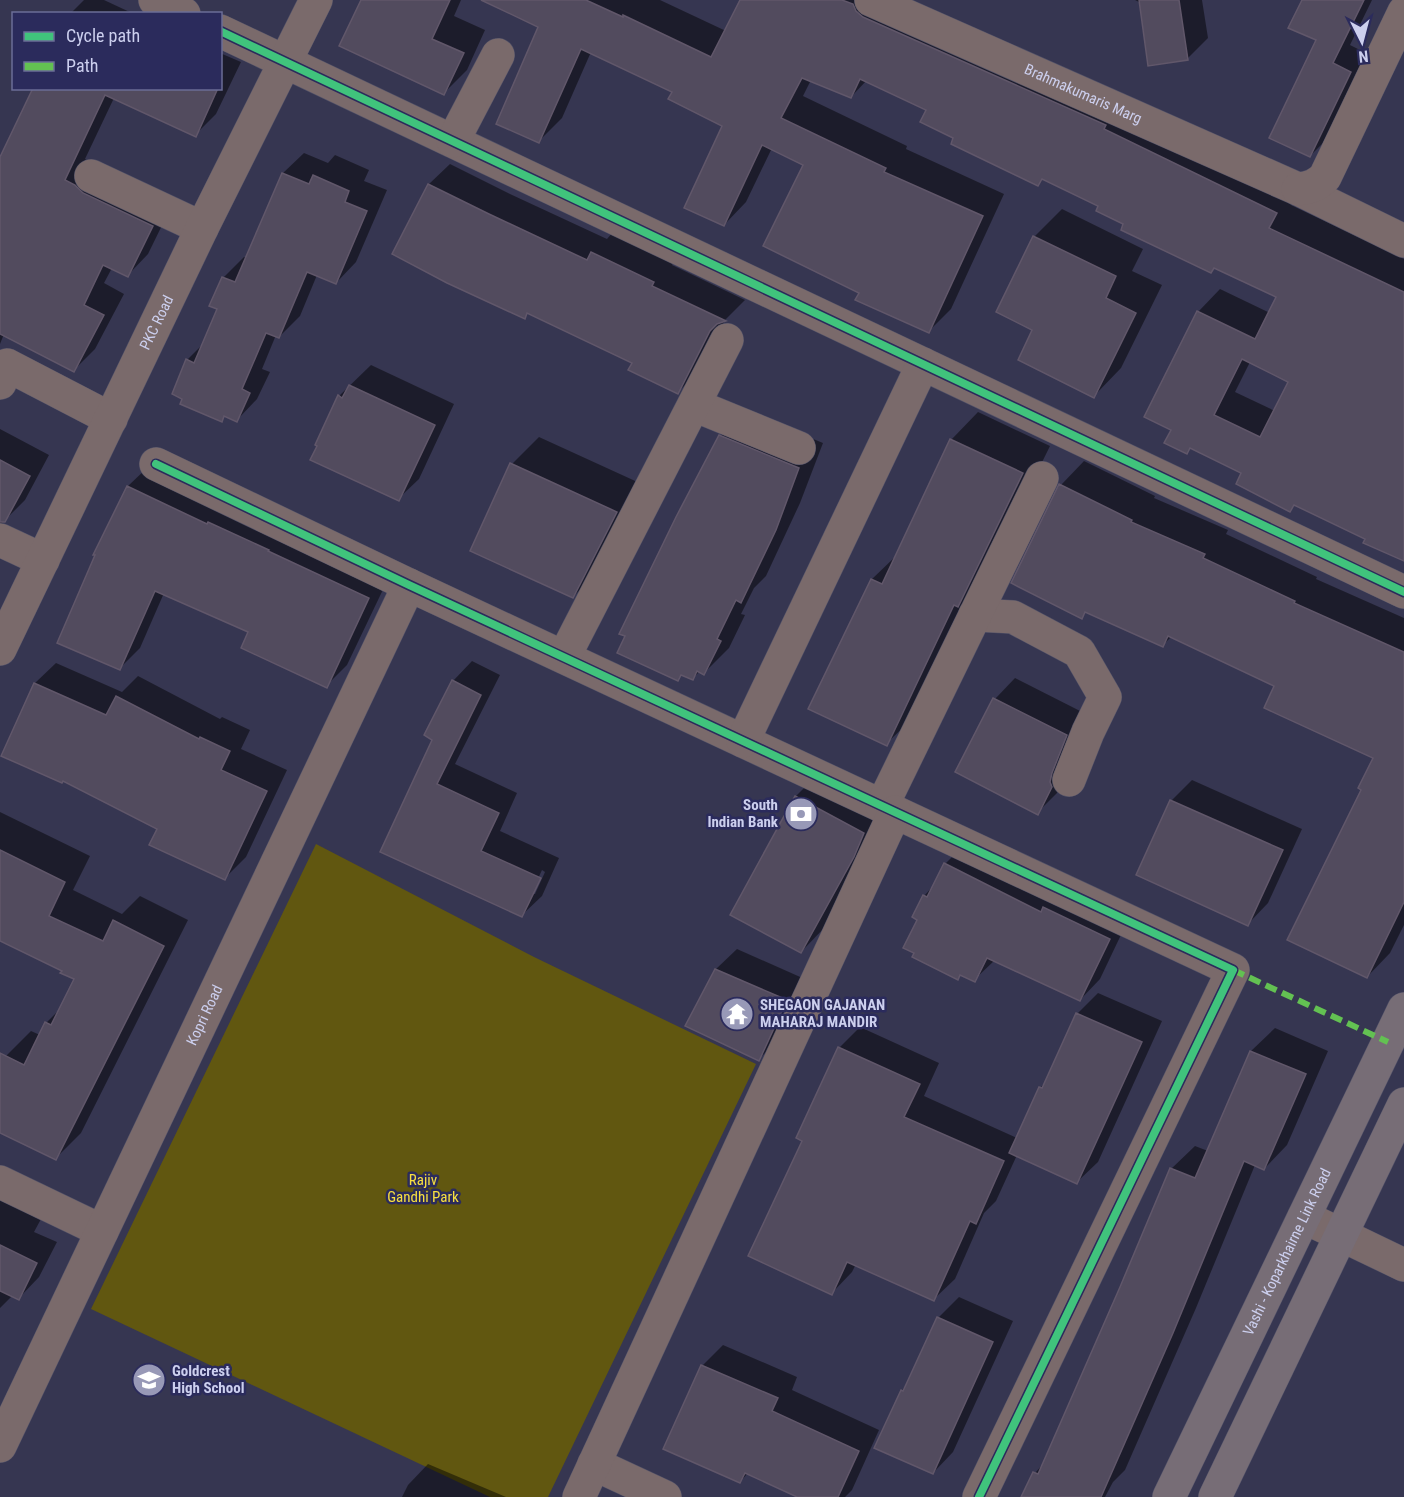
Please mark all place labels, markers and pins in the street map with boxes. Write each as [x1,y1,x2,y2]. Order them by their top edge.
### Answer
place label: South Indian Bank [707,796,779,831]
bank icon: South Indian Bank [783,796,819,832]
temple icon: SHEGAON GAJANAN MAHARAJ MANDIR [719,996,755,1032]
place label: SHEGAON GAJANAN MAHARAJ MANDIR [760,996,885,1031]
school or university icon: Goldcrest High School [131,1362,167,1398]
place label: Goldcrest High School [172,1362,244,1397]

